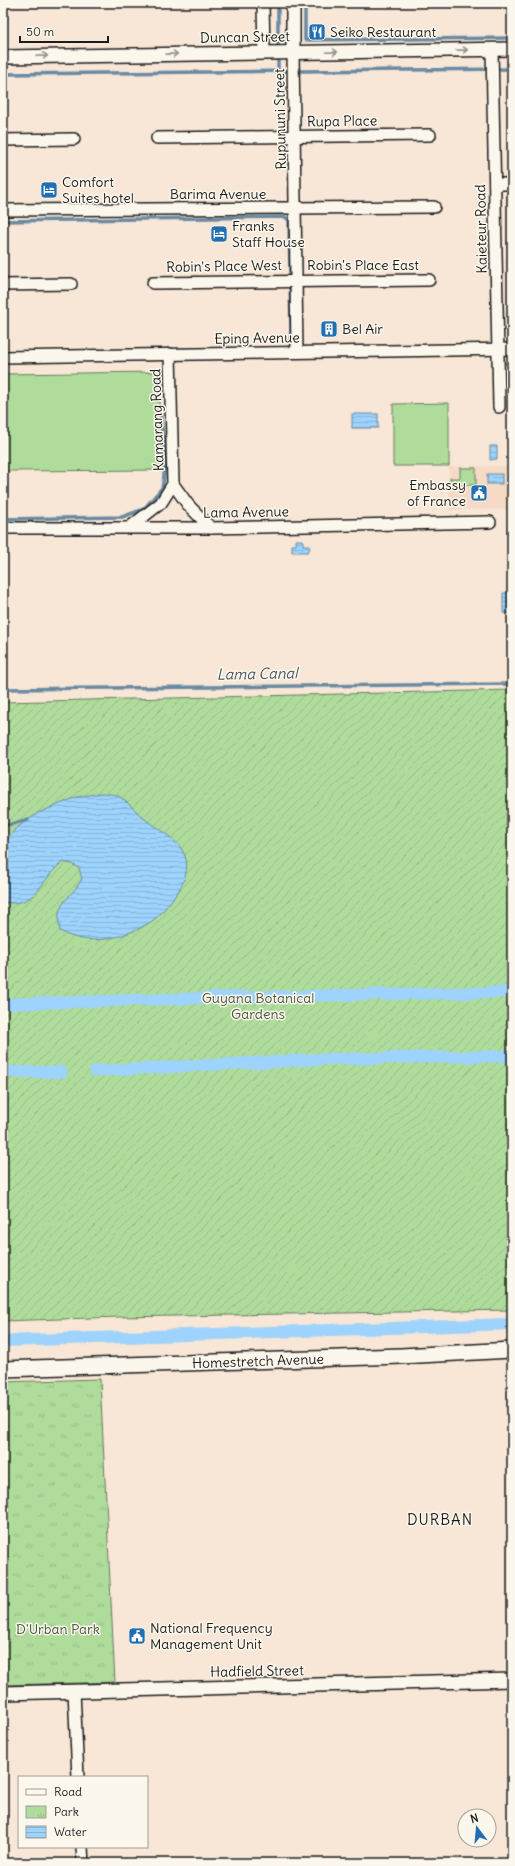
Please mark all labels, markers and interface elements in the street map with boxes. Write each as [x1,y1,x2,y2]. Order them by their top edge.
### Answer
scale bar [20,18,108,44]
restaurant icon: Seiko Restaurant [307,22,327,42]
place label: Seiko Restaurant [330,23,437,41]
text: 50 m [26,24,55,39]
street label: Duncan Street [200,27,290,47]
one-way arrow [455,46,468,54]
one-way arrow [325,48,338,56]
one-way arrow [165,50,178,58]
one-way arrow [35,52,48,60]
street label: Rupununi Street [270,68,290,170]
street label: Rupa Place [307,111,377,131]
place label: Comfort Suites hotel [62,173,134,207]
hotel icon: Comfort Suites hotel [39,180,59,200]
street label: Kaieteur Road [471,184,491,274]
street label: Barima Avenue [170,185,266,203]
place label: Franks Staff House [232,217,305,251]
hotel icon: Franks Staff House [209,224,229,244]
street label: Robin's Place West [166,256,282,276]
street label: Robin's Place East [307,256,419,274]
building icon: Bel Air [319,319,339,339]
place label: Bel Air [342,320,383,338]
street label: Eping Avenue [214,328,300,348]
street label: Kamarang Road [146,368,168,472]
place label: Embassy of France [407,476,466,510]
public building icon: Embassy of France [469,483,489,503]
street label: Lama Avenue [203,502,289,522]
water label: Lama Canal [216,663,300,684]
park label: Guyana Botanical Gardens [202,989,314,1023]
street label: Homestretch Avenue [192,1350,324,1372]
district label: DURBAN [407,1510,473,1529]
place label: National Frequency Management Unit [150,1619,273,1653]
park label: D'Urban Park [16,1620,100,1638]
public building icon: National Frequency Management Unit [127,1626,147,1646]
street label: Hadfield Street [210,1661,304,1681]
legend [18,1776,148,1848]
text: Road [54,1784,82,1799]
text: Park [54,1804,79,1819]
north arrow [457,1808,497,1848]
text: N [469,1811,480,1826]
text: Water [54,1824,87,1839]

